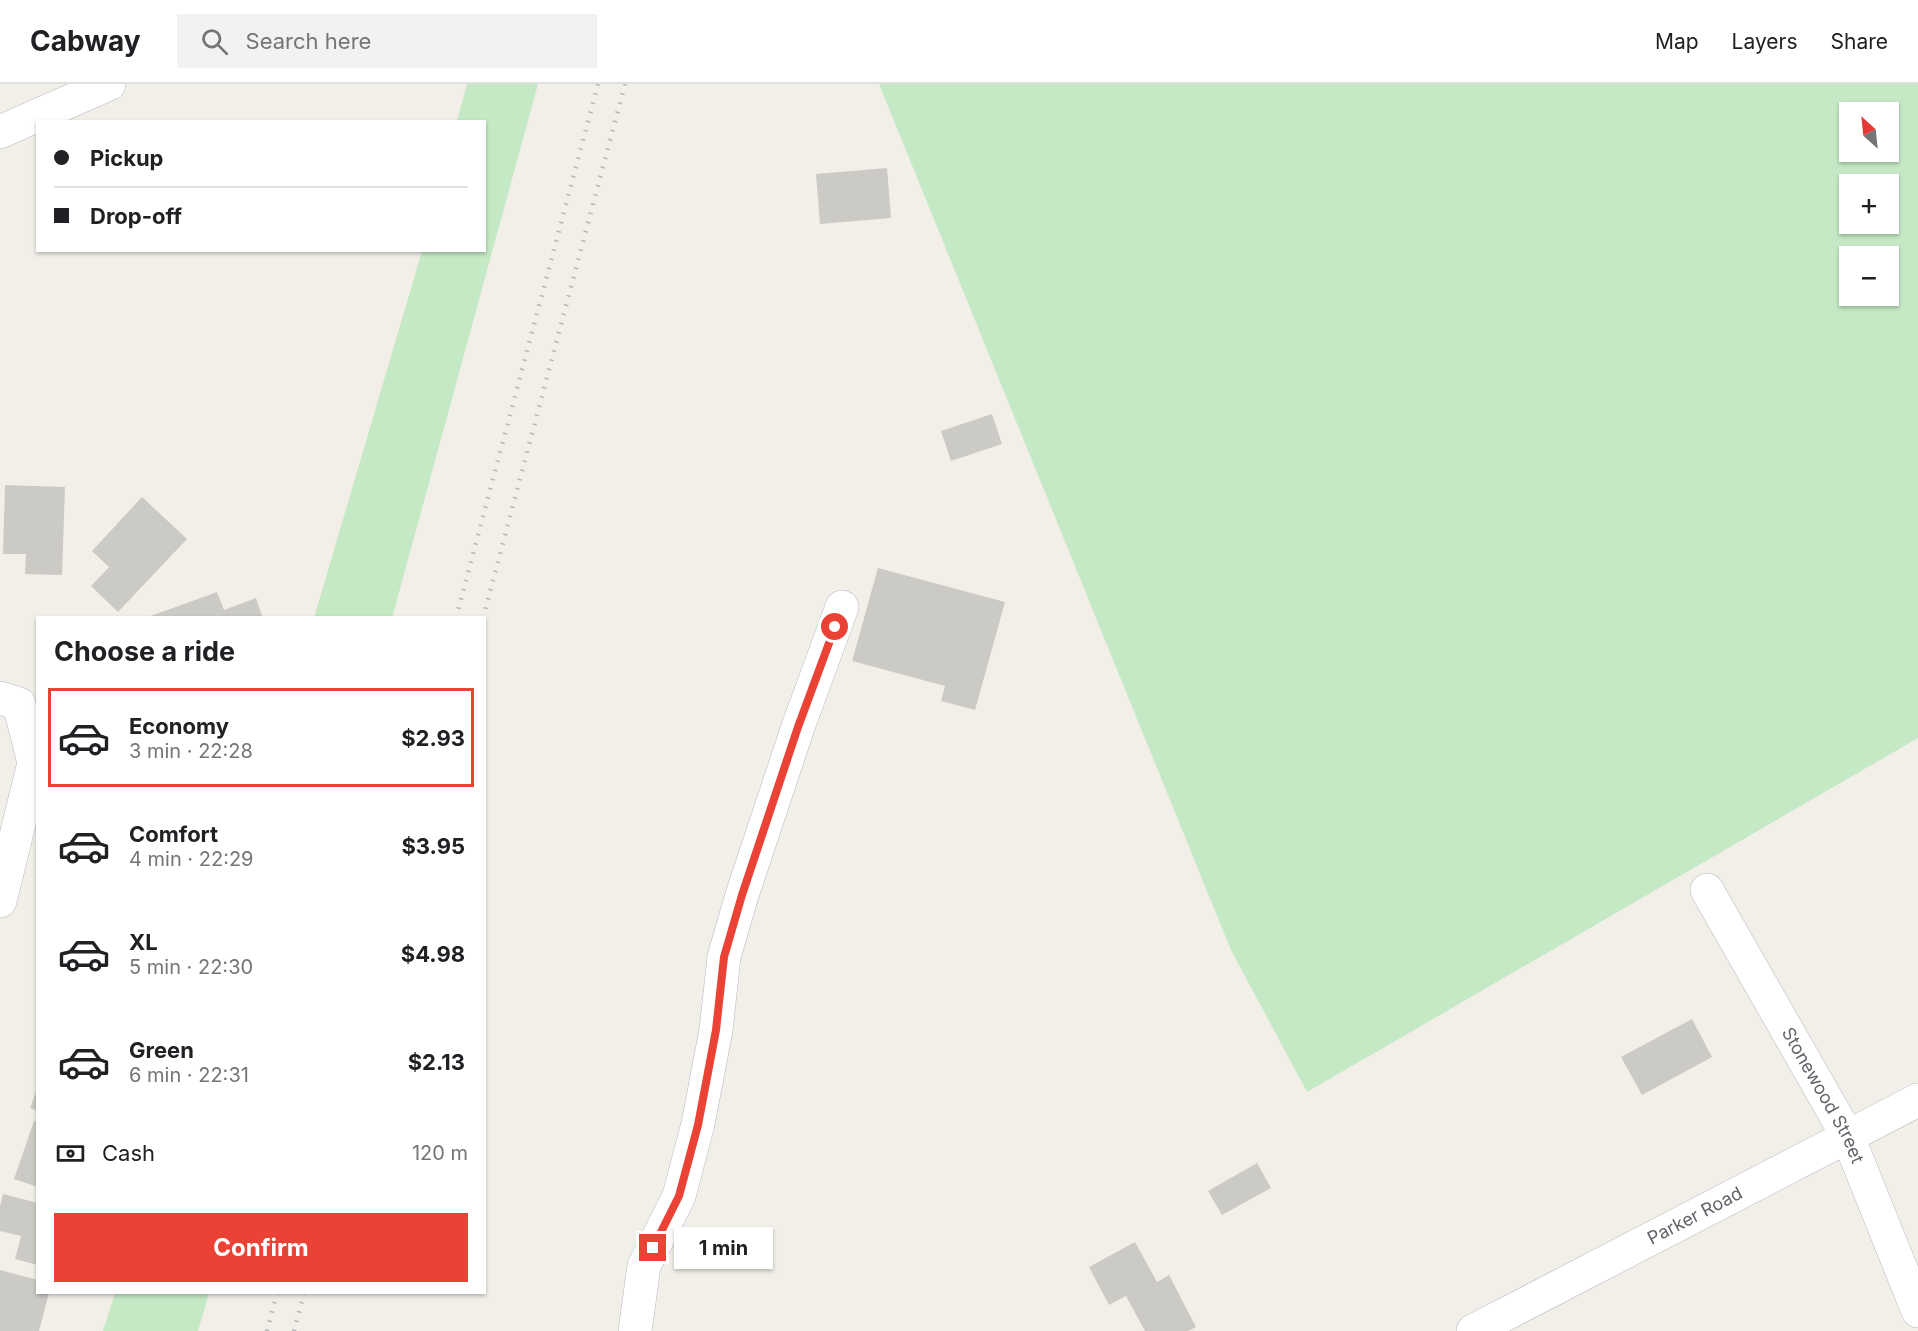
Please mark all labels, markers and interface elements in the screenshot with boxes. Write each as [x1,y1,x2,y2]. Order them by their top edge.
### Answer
search box [177,14,597,68]
text: Cabway [30,24,141,58]
icon: search [198,25,231,58]
text: Search here [246,28,371,54]
text: Map [1655,29,1699,54]
text: Layers [1732,29,1798,54]
text: Share [1831,29,1888,54]
north arrow [1839,102,1899,162]
map controls [1839,102,1899,306]
text: Pickup [90,145,164,171]
button: + [1839,174,1899,234]
text: Drop-off [90,203,182,229]
button: − [1839,246,1899,306]
route start [821,613,848,640]
text: Choose a ride [54,635,235,668]
icon: car [57,711,111,765]
text: Economy [129,713,229,739]
text: $2.93 [401,725,465,751]
text: 3 min · 22:28 [129,739,253,763]
icon: car [57,819,111,873]
text: Comfort [129,821,218,847]
text: $3.95 [401,833,465,859]
text: 4 min · 22:29 [129,847,254,871]
icon: car [57,927,111,981]
text: XL [129,929,158,955]
text: $4.98 [401,941,465,967]
text: 5 min · 22:30 [129,955,253,979]
street label: Stonewood Street [1778,1024,1869,1166]
icon: car [57,1035,111,1089]
text: Green [129,1037,194,1063]
text: $2.13 [408,1049,465,1075]
text: 6 min · 22:31 [129,1063,249,1087]
icon: cash [54,1137,87,1170]
text: Cash [102,1140,155,1166]
text: 120 m [412,1141,468,1165]
street label: Parker Road [1644,1182,1746,1249]
button: Confirm [54,1213,468,1282]
callout: 1 min [674,1227,773,1269]
route end [639,1234,666,1261]
text: 1 min [699,1236,748,1260]

